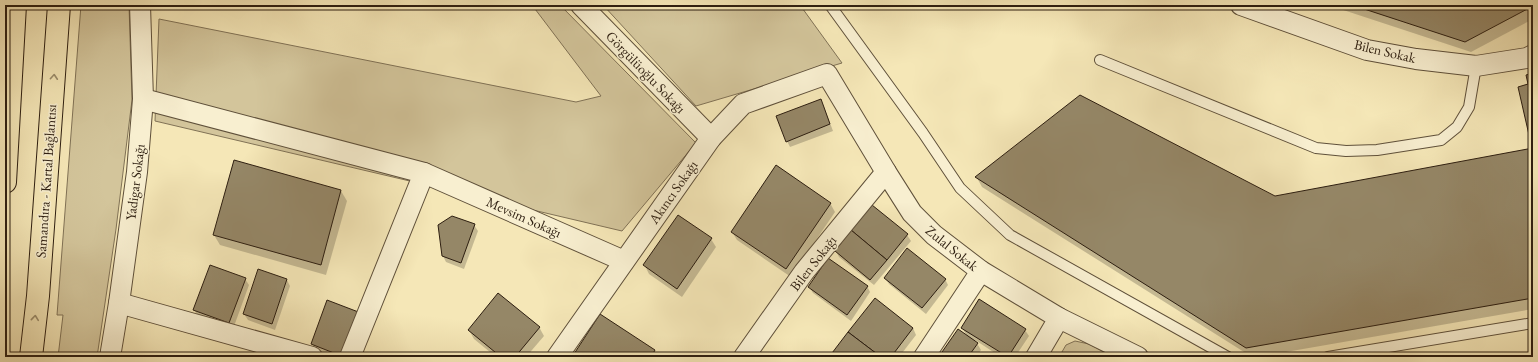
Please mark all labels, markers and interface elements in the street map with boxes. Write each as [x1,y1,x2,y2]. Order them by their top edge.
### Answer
street label: Görgülüoğlu Sokağı [602,27,690,117]
street label: Bilen Sokak [1352,35,1418,67]
one-way arrow [49,74,58,80]
street label: Samandıra - Kartal Bağlantısı [32,103,60,259]
street label: Yadigar Sokağı [121,142,149,221]
street label: Akıncı Sokağı [644,156,702,228]
street label: Mevsim Sokağı [484,192,565,242]
street label: Zulal Sokak [922,221,982,275]
street label: Bilen Sokağı [786,231,841,294]
one-way arrow [31,315,40,321]

